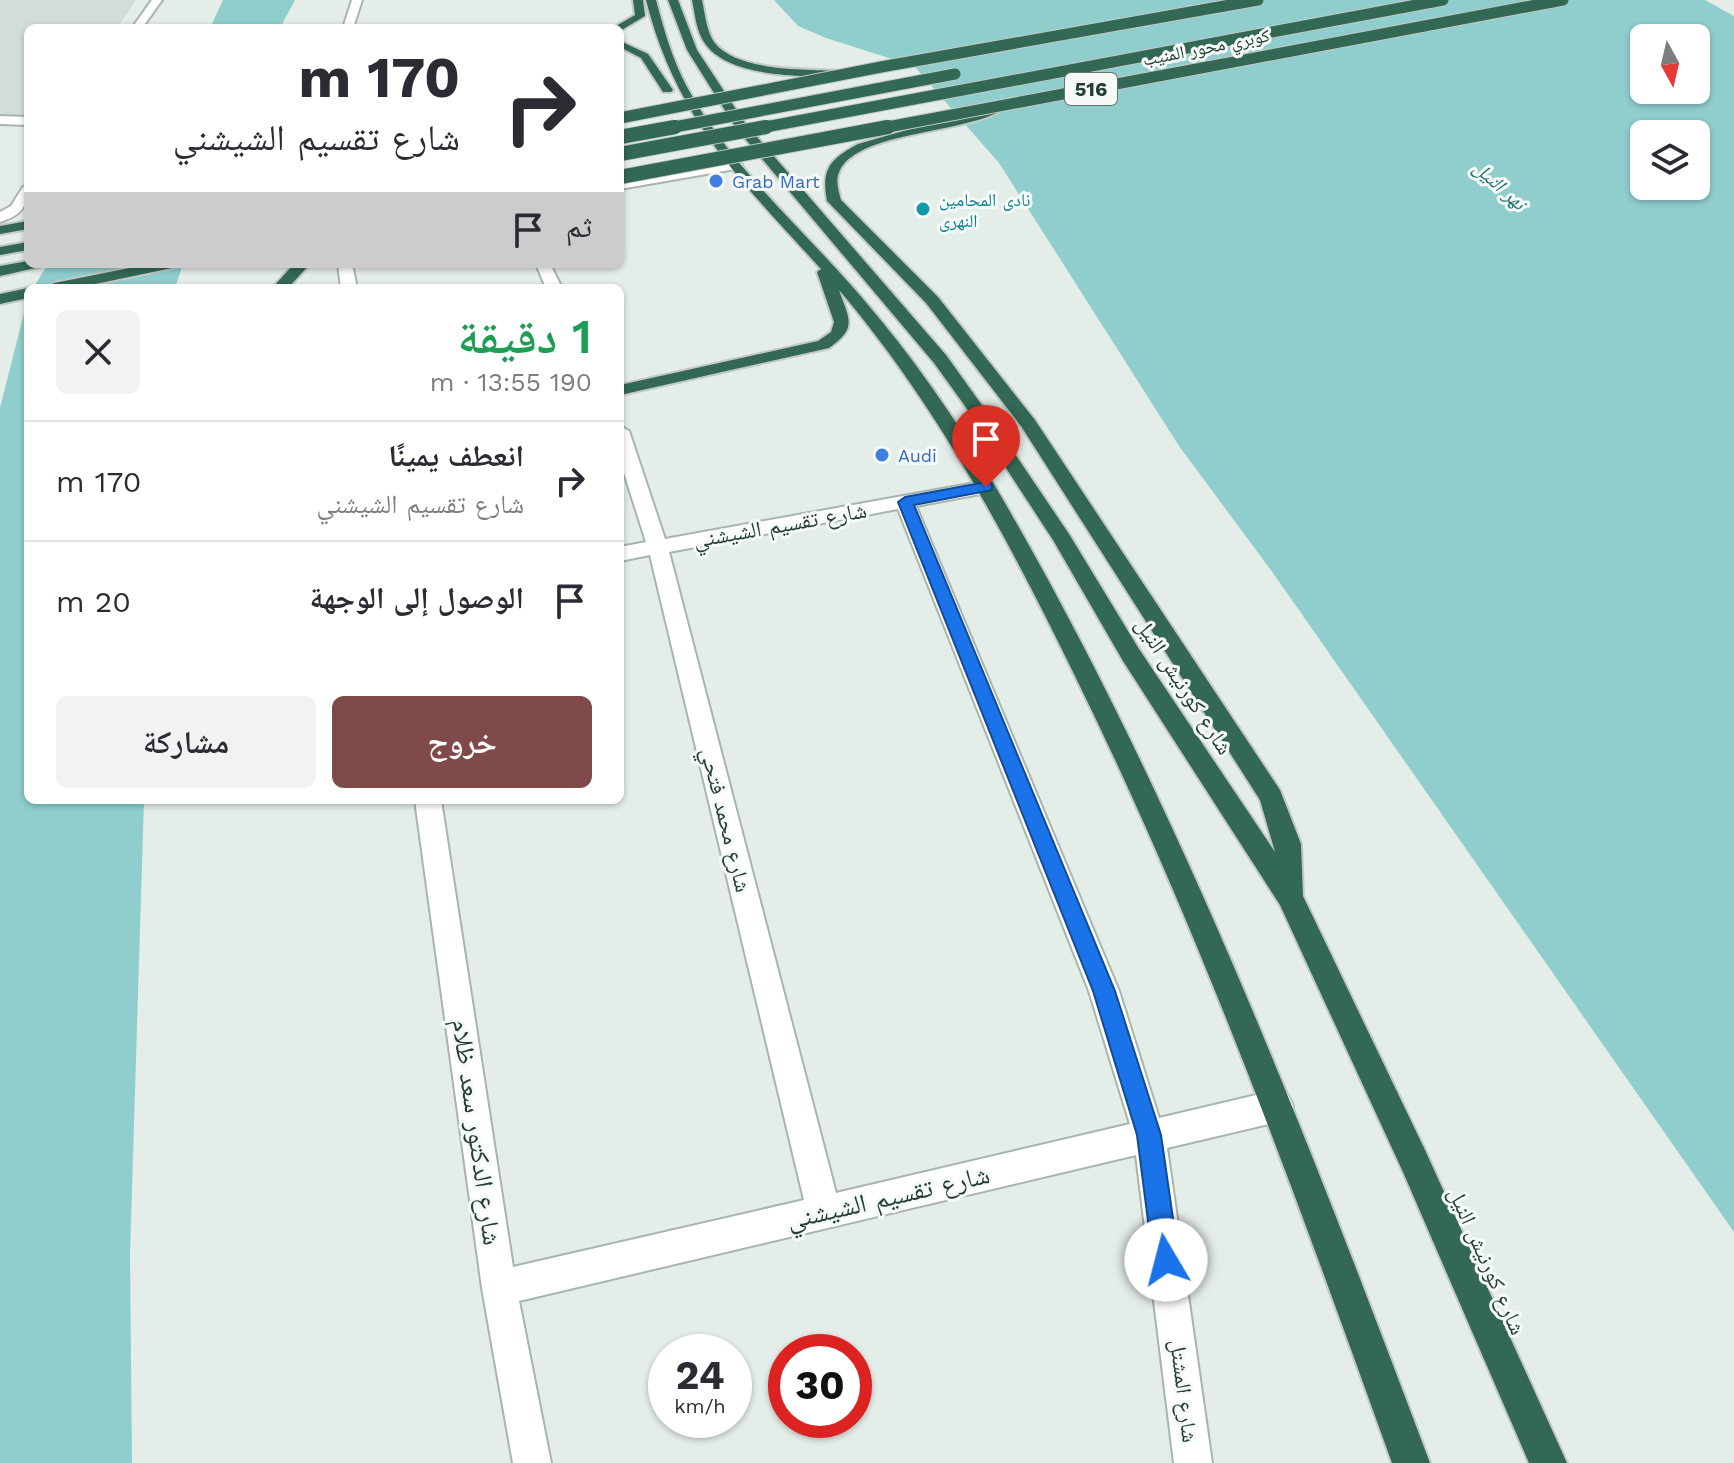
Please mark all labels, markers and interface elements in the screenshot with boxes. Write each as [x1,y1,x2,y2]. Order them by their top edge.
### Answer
street label: كوبري محور المنيب [1141,24,1273,74]
north arrow [1630,24,1710,104]
map controls [1630,24,1710,200]
text: 170 m [298,45,460,111]
icon: right [488,56,592,160]
road number: 516 [1065,73,1117,105]
text: شارع تقسيم الشيشني [173,117,460,159]
button: layers [1630,120,1710,200]
water label: نهر النيل [1468,155,1533,217]
place label: Grab Mart [732,171,820,192]
marker: Grab Mart [707,172,725,190]
place label: نادى المحامين النهرى [939,189,1031,232]
marker: نادى المحامين النهرى [914,200,932,218]
icon: arrive [506,208,550,252]
text: ثم [566,209,592,244]
text: 1 دقيقة [458,308,592,365]
button: close [56,310,140,394]
text: 190 m · 13:55 [430,367,592,397]
pin [952,405,1020,487]
icon: arrive [964,417,1008,461]
text: انعطف يمينًا [388,438,524,473]
place label: Audi [898,445,937,466]
marker: Audi [873,446,891,464]
icon: right [548,459,592,503]
text: 170 m [56,464,141,499]
text: شارع تقسيم الشيشني [317,489,524,519]
street label: شارع تقسيم الشيشني [691,497,869,557]
icon: arrive [548,579,592,623]
text: الوصول إلى الوجهة [310,580,524,615]
text: 20 m [56,584,131,619]
street label: شارع كورنيش النيل [1130,613,1238,760]
button: مشاركة [56,696,316,788]
button: خروج [332,696,592,788]
street label: شارع محمد فتحي [692,745,756,896]
street label: شارع الدكتور سعد ظلام [443,1017,508,1248]
street label: شارع تقسيم الشيشني [784,1159,994,1240]
street label: شارع كورنيش النيل [1442,1184,1531,1339]
position arrow [1124,1218,1208,1302]
speed limit sign: 30 [768,1334,872,1438]
street label: شارع المشتل [1164,1338,1203,1444]
text: 24 [675,1352,725,1399]
text: km/h [674,1394,726,1418]

